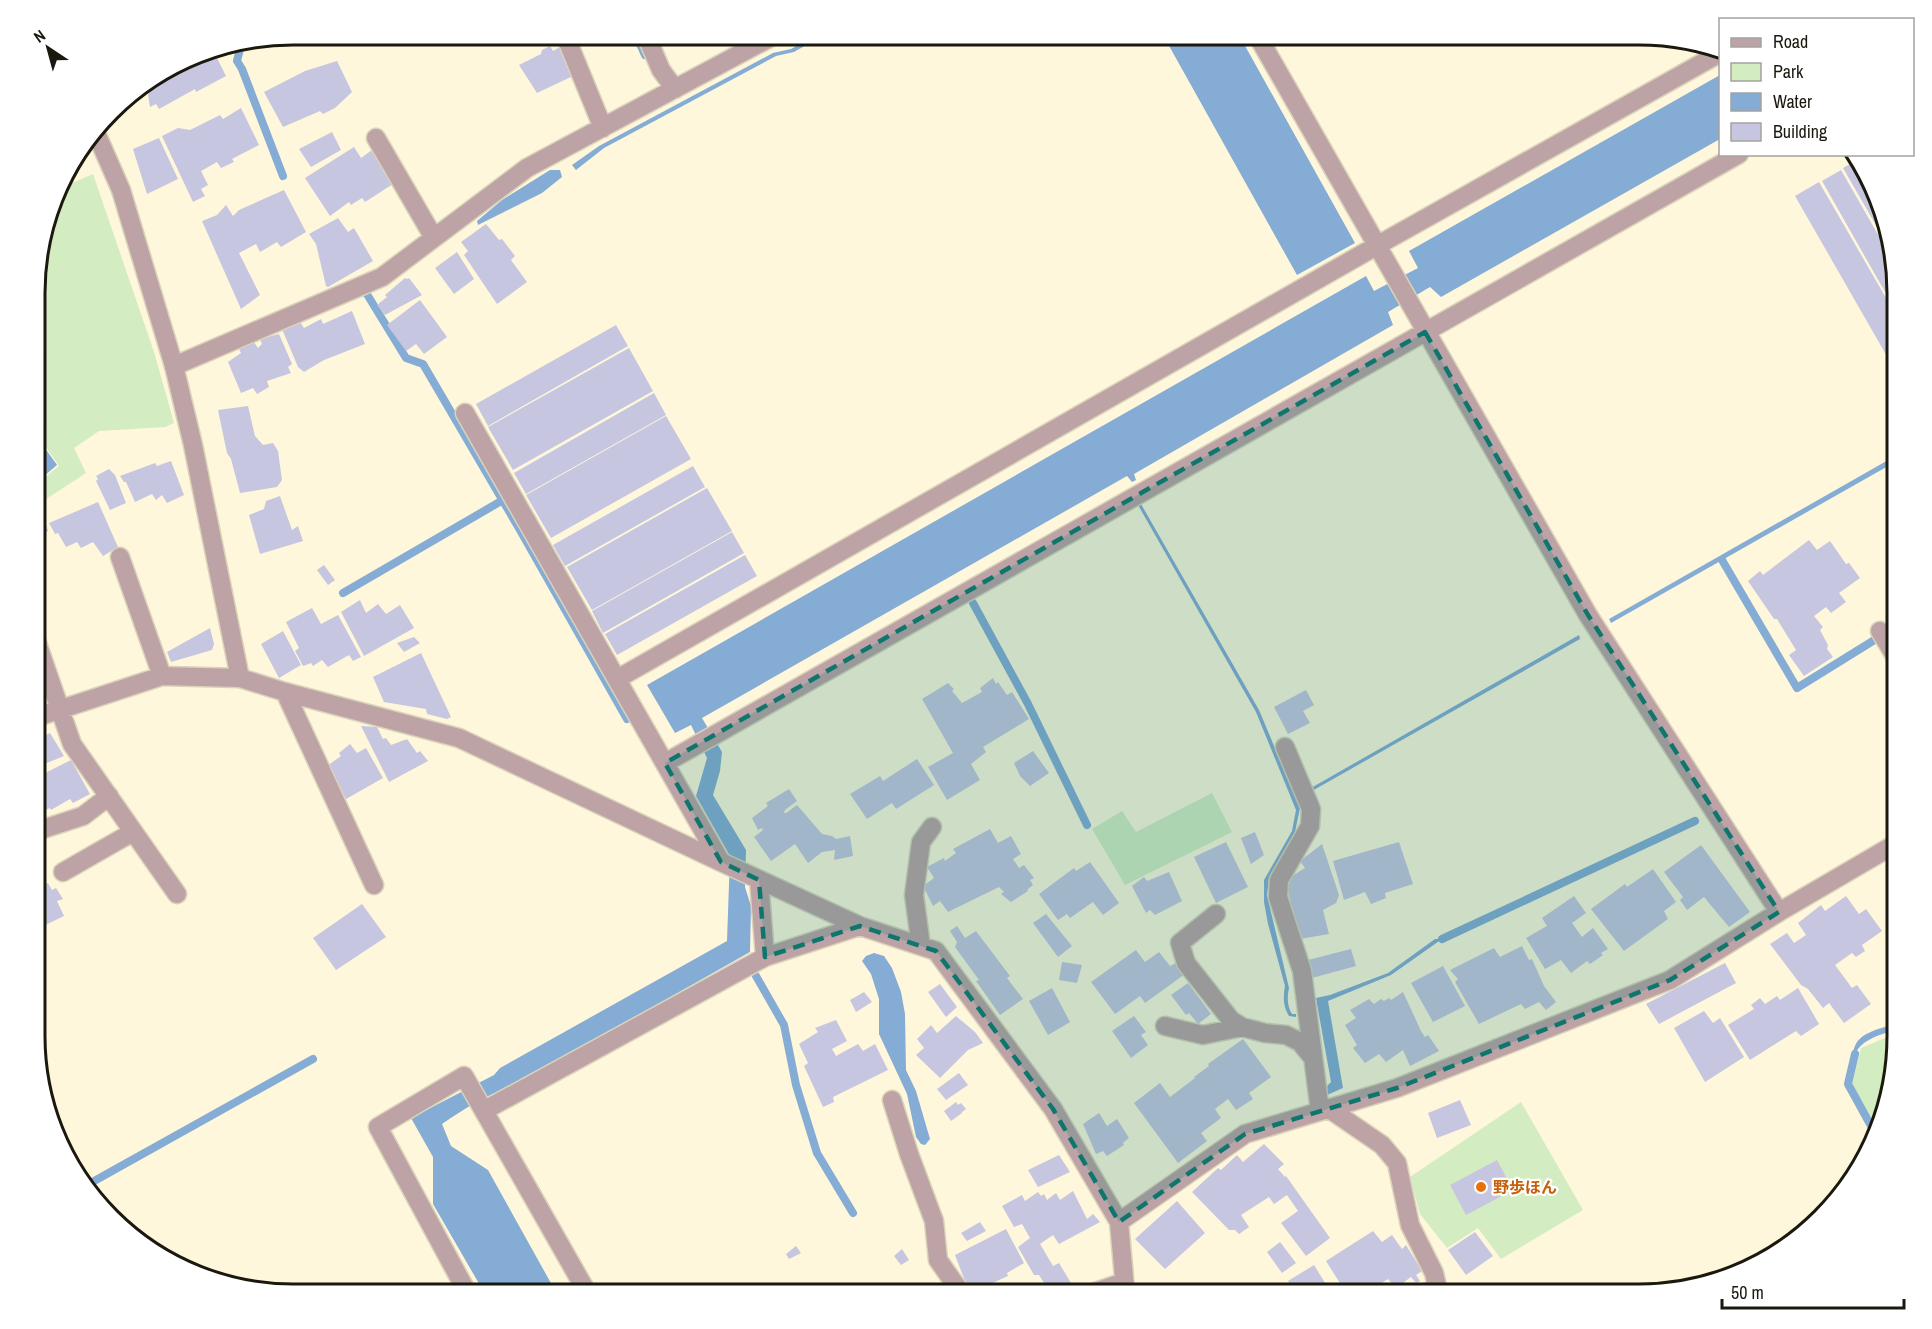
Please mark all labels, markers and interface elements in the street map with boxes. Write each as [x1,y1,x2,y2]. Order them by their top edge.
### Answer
north arrow [18,18,78,78]
legend [1719,18,1914,156]
text: N [29,24,49,48]
text: Road [1773,29,1808,54]
text: Park [1773,59,1804,84]
text: Water [1773,89,1812,114]
text: Building [1773,119,1828,144]
place label: 野歩ほん [1493,1176,1557,1198]
marker: 野歩ほん [1474,1180,1488,1194]
scale bar [1722,1272,1904,1310]
text: 50 m [1731,1280,1764,1305]

